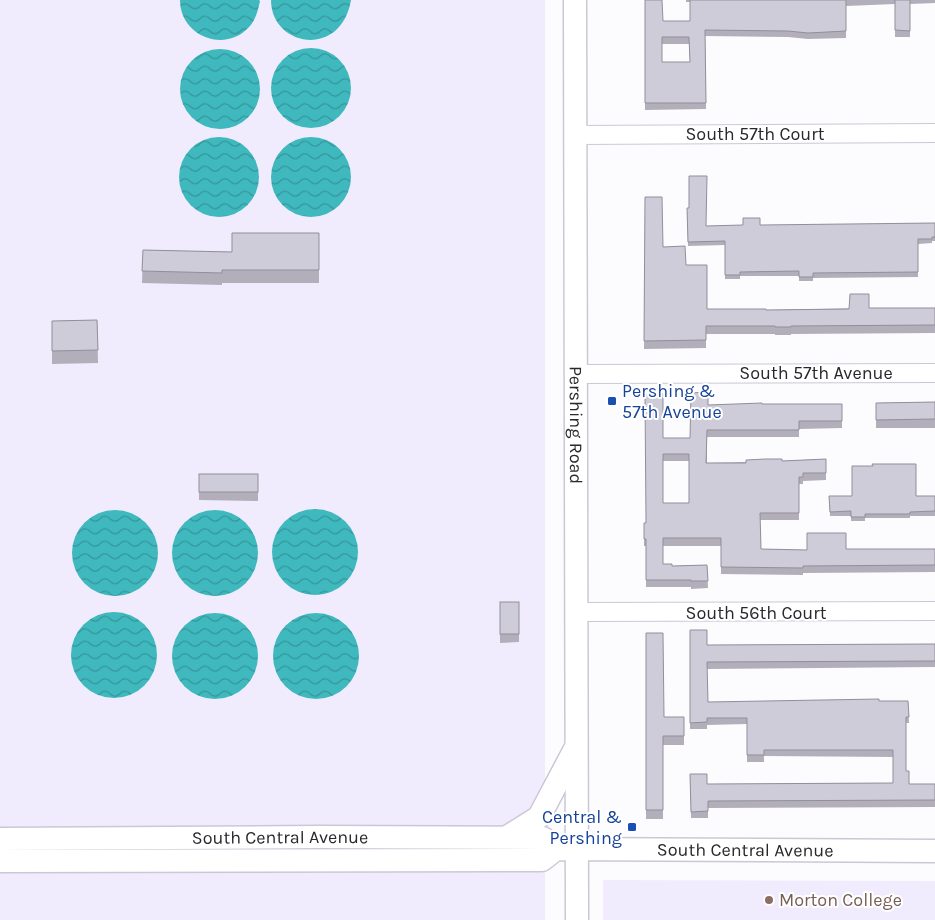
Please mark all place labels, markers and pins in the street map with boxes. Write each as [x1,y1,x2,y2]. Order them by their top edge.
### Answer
place label: Pershing & 57th Avenue [622,380,722,423]
marker: Pershing & 57th Avenue [606,395,618,407]
place label: Central & Pershing [542,806,622,849]
marker: Central & Pershing [626,821,638,833]
place label: Morton College [779,889,902,911]
marker: Morton College [763,894,775,906]

